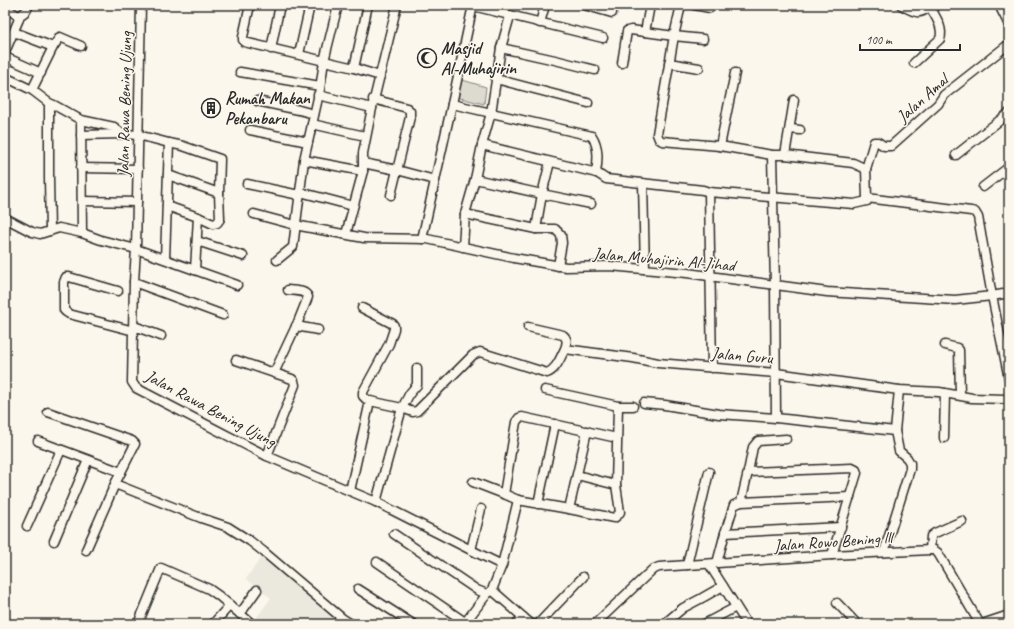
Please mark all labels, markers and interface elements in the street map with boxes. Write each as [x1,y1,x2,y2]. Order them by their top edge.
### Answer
scale bar [860,26,960,52]
street label: Jalan Rawa Bening Ujung [113,31,136,178]
text: 100 m [866,32,893,48]
place label: Masjid Al-Muhajirin [441,38,517,79]
mosque icon: Masjid Al-Muhajirin [416,47,438,69]
street label: Jalan Amal [892,68,955,128]
place label: Rumah Makan Pekanbaru [225,88,311,129]
building icon: Rumah Makan Pekanbaru [200,97,222,119]
street label: Jalan Muhajirin Al-Jihad [591,243,739,276]
street label: Jalan Guru [710,342,775,369]
street label: Jalan Rawa Bening Ujung [141,365,280,452]
street label: Jalan Rowo Bening lll [772,527,896,556]

